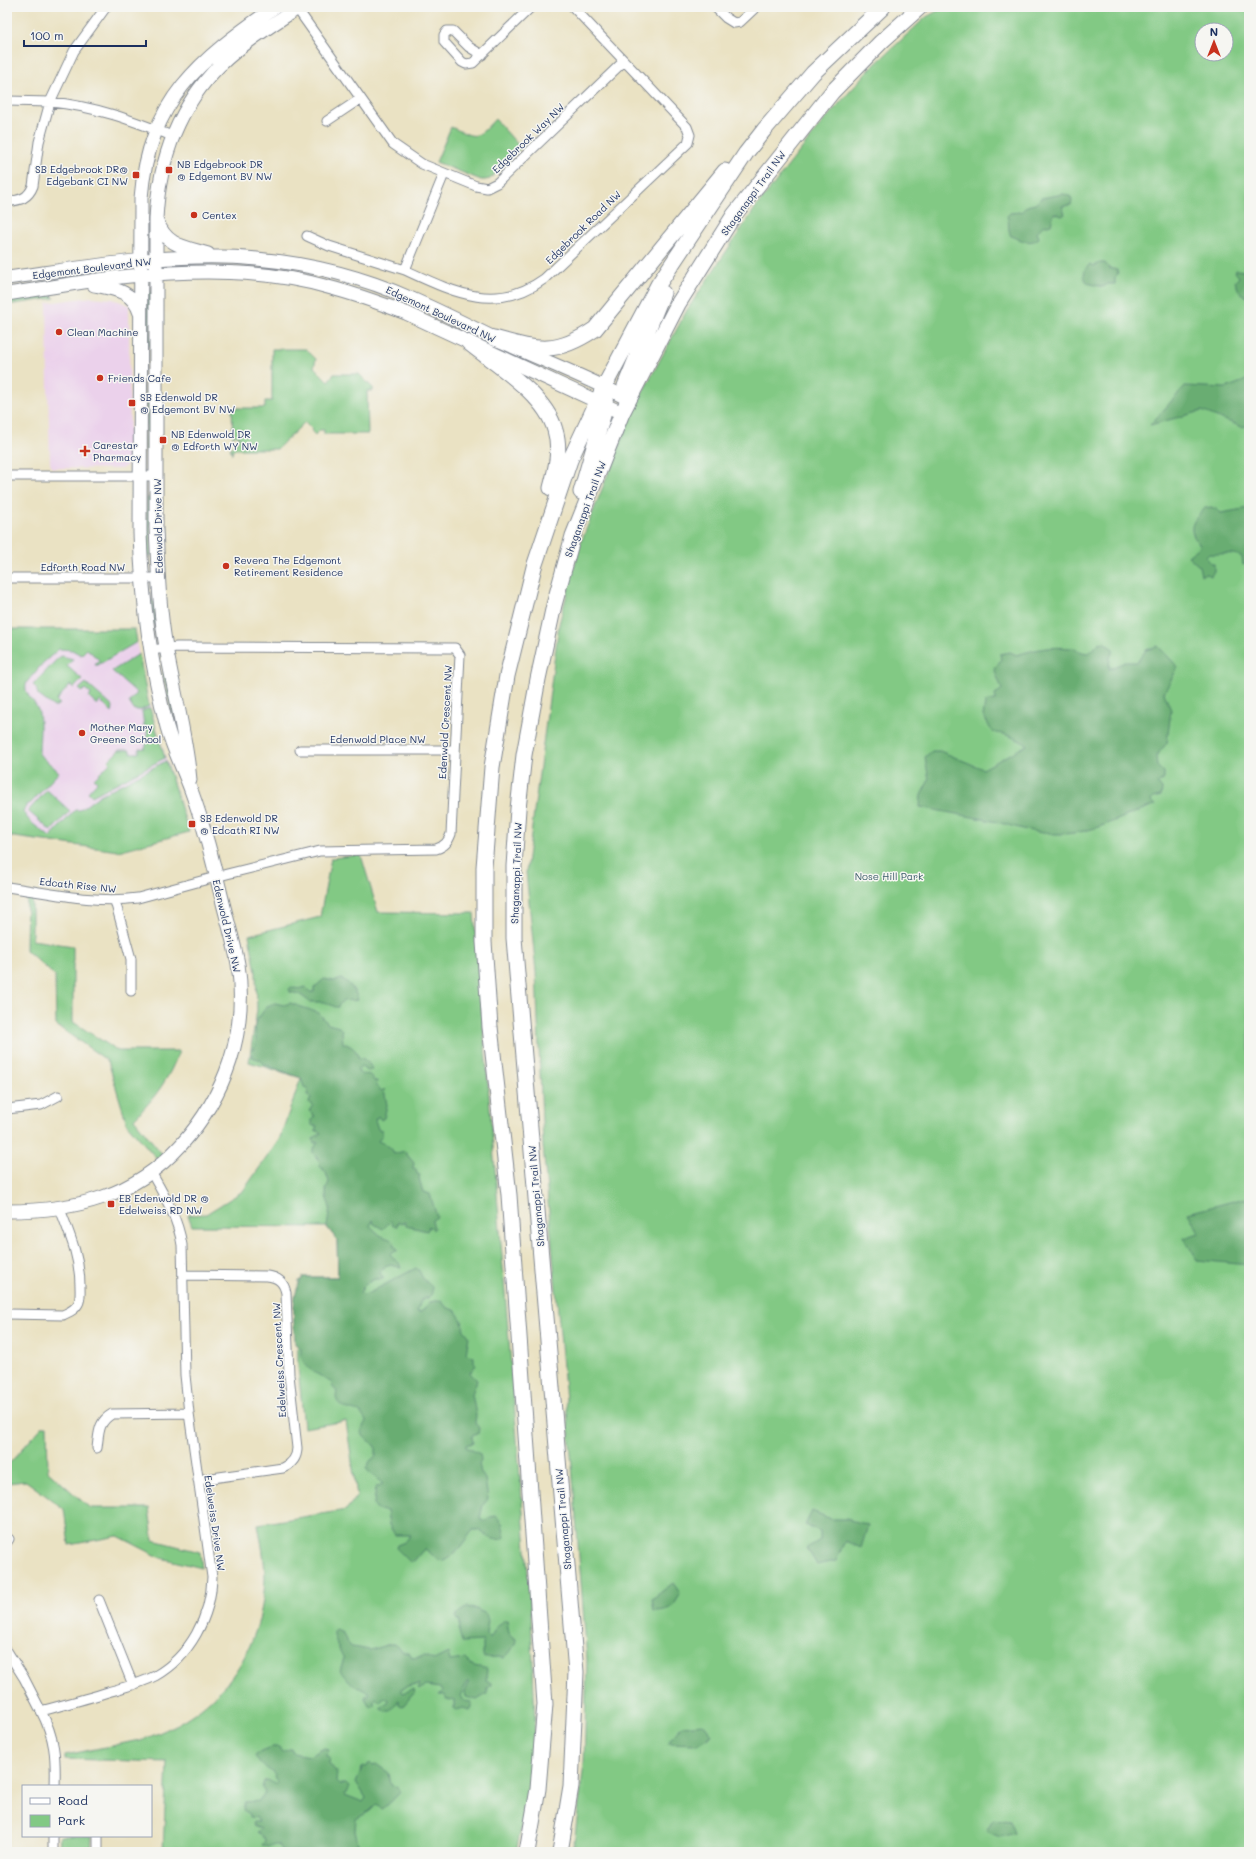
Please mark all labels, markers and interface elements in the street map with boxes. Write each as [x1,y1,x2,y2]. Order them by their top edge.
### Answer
scale bar [24,22,146,48]
north arrow [1194,22,1234,62]
text: N [1210,24,1218,39]
text: 100 m [30,27,64,43]
street label: Edgebrook Way NW [489,100,567,176]
street label: Shaganappi Trail NW [717,148,789,238]
place label: NB Edgebrook DR @ Edgemont BV NW [177,157,272,183]
place label: SB Edgebrook DR@ Edgebank CI NW [35,162,128,188]
marker: NB Edgebrook DR @ Edgemont BV NW [164,165,174,175]
marker: SB Edgebrook DR@ Edgebank CI NW [131,170,141,180]
street label: Edgebrook Road NW [542,187,624,267]
place label: Centex [202,208,237,222]
marker: Centex [189,210,199,220]
street label: Edgemont Boulevard NW [32,254,152,282]
street label: Edgemont Boulevard NW [384,282,498,346]
place label: Clean Machine [67,325,138,339]
marker: Clean Machine [54,327,64,337]
place label: Friends Cafe [108,371,171,385]
marker: Friends Cafe [95,373,105,383]
place label: SB Edenwold DR @ Edgemont BV NW [140,390,235,416]
marker: SB Edenwold DR @ Edgemont BV NW [127,398,137,408]
place label: NB Edenwold DR @ Edforth WY NW [171,427,258,453]
marker: NB Edenwold DR @ Edforth WY NW [158,435,168,445]
place label: Carestar Pharmacy [93,438,141,464]
marker: Carestar Pharmacy [80,446,90,456]
street label: Shaganappi Trail NW [561,459,609,559]
street label: Edenwold Drive NW [150,478,166,574]
place label: Revera The Edgemont Retirement Residence [234,553,343,579]
street label: Edforth Road NW [41,560,125,574]
marker: Revera The Edgemont Retirement Residence [221,561,231,571]
street label: Edenwold Crescent NW [435,664,455,779]
place label: Mother Mary Greene School [90,720,161,746]
marker: Mother Mary Greene School [77,728,87,738]
street label: Edenwold Place NW [330,732,426,746]
place label: SB Edenwold DR @ Edcath RI NW [200,811,280,837]
marker: SB Edenwold DR @ Edcath RI NW [187,819,197,829]
street label: Shaganappi Trail NW [507,822,525,924]
park label: Nose Hill Park [855,869,923,883]
street label: Edcath Rise NW [39,874,117,896]
street label: Edenwold Drive NW [209,878,245,974]
street label: Shaganappi Trail NW [525,1145,547,1247]
place label: EB Edenwold DR @ Edelweiss RD NW [119,1191,209,1217]
marker: EB Edenwold DR @ Edelweiss RD NW [106,1199,116,1209]
street label: Edelweiss Crescent NW [269,1302,289,1418]
street label: Shaganappi Trail NW [552,1468,574,1570]
street label: Edelweiss Drive NW [201,1474,229,1572]
legend [22,1785,152,1837]
text: Road [58,1792,88,1808]
text: Park [58,1812,85,1828]

